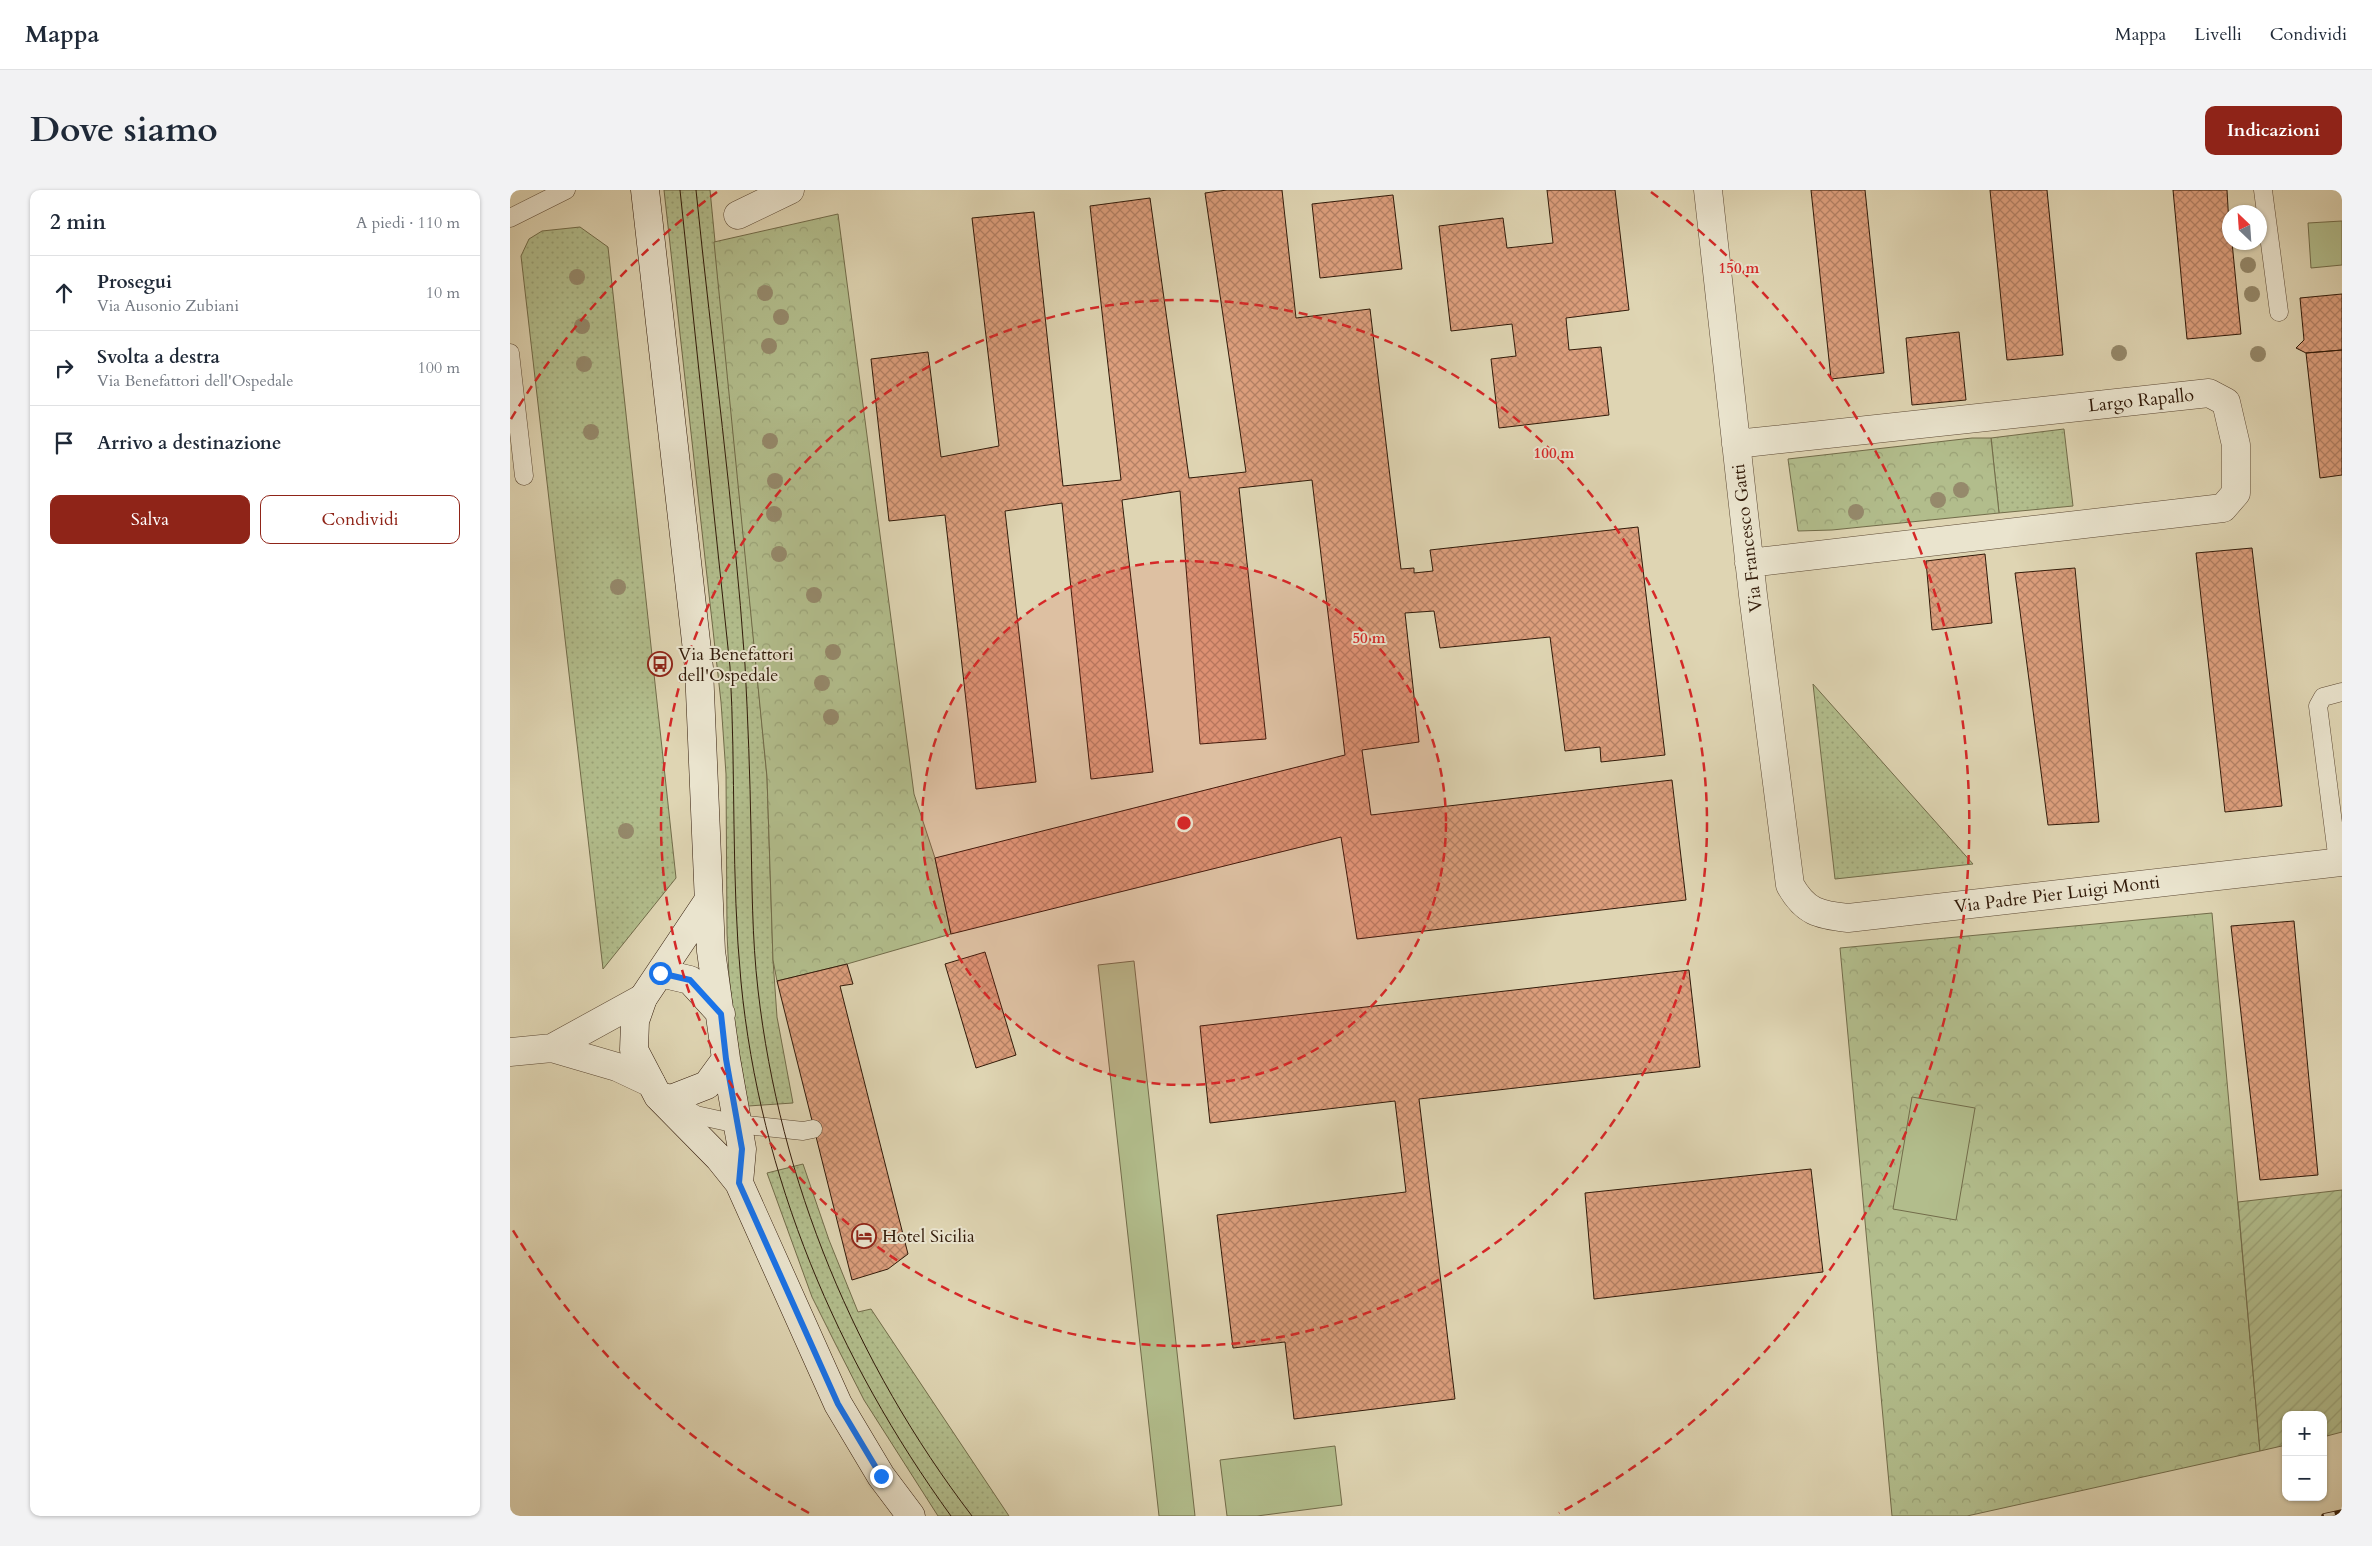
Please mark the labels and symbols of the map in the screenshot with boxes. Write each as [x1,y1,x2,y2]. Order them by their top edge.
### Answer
north arrow [2222,205,2267,250]
text: 150 m [1719,258,1760,278]
street label: Largo Rapallo [2087,382,2196,418]
text: 100 m [1534,443,1575,463]
street label: Via Francesco Gatti [1726,462,1769,614]
text: 50 m [1352,628,1386,648]
place label: Via Benefattori dell'Ospedale [678,642,794,688]
bus stop icon: Via Benefattori dell'Ospedale [647,651,673,677]
centre of rings [1175,814,1193,832]
street label: Via Padre Pier Luigi Monti [1953,869,2161,920]
route start [649,962,672,985]
hotel icon: Hotel Sicilia [851,1223,877,1249]
place label: Hotel Sicilia [882,1224,975,1249]
route end [870,1465,893,1488]

